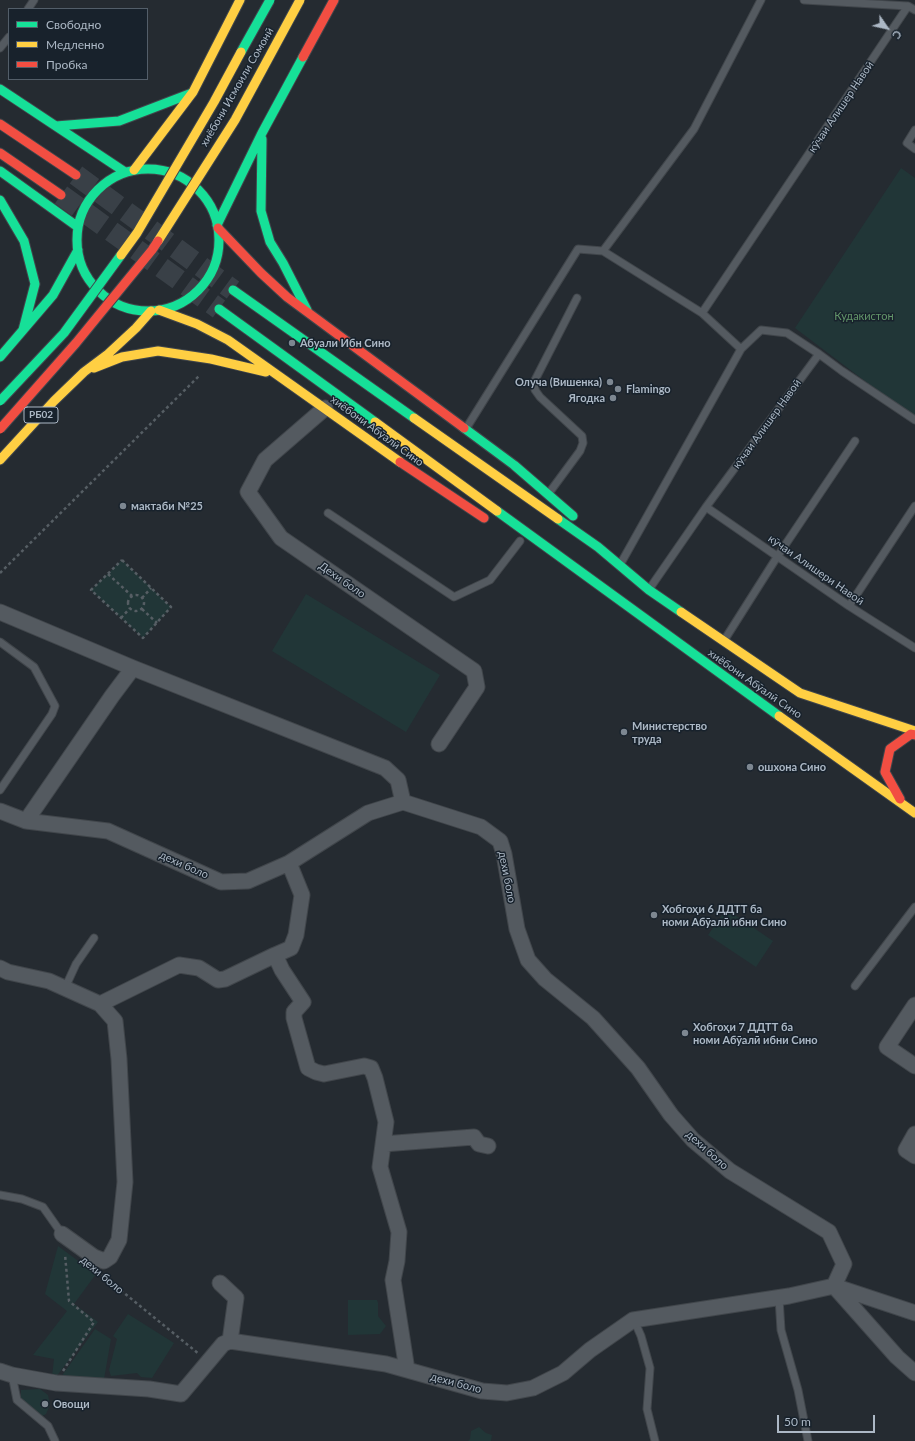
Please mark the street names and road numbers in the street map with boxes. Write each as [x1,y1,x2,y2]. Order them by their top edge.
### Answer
street label: хиёбони Исмоили Сомонӣ [198,25,276,149]
street label: кӯчаи Алишер Навоӣ [805,59,877,155]
street label: кӯчаи Алишер Навоӣ [730,377,804,471]
street label: хиёбони Абӯалӣ Сино [328,393,426,469]
road number: РБ02 [24,407,58,423]
street label: кӯчаи Алишери Навоӣ [766,532,866,608]
street label: Дехи боло [316,559,368,601]
street label: хиёбони Абӯалӣ Сино [705,647,805,721]
street label: дехи боло [157,848,211,882]
street label: дехи боло [496,850,518,904]
street label: дехи боло [683,1128,731,1172]
street label: дехи боло [78,1253,126,1297]
street label: дехи боло [429,1370,483,1396]

